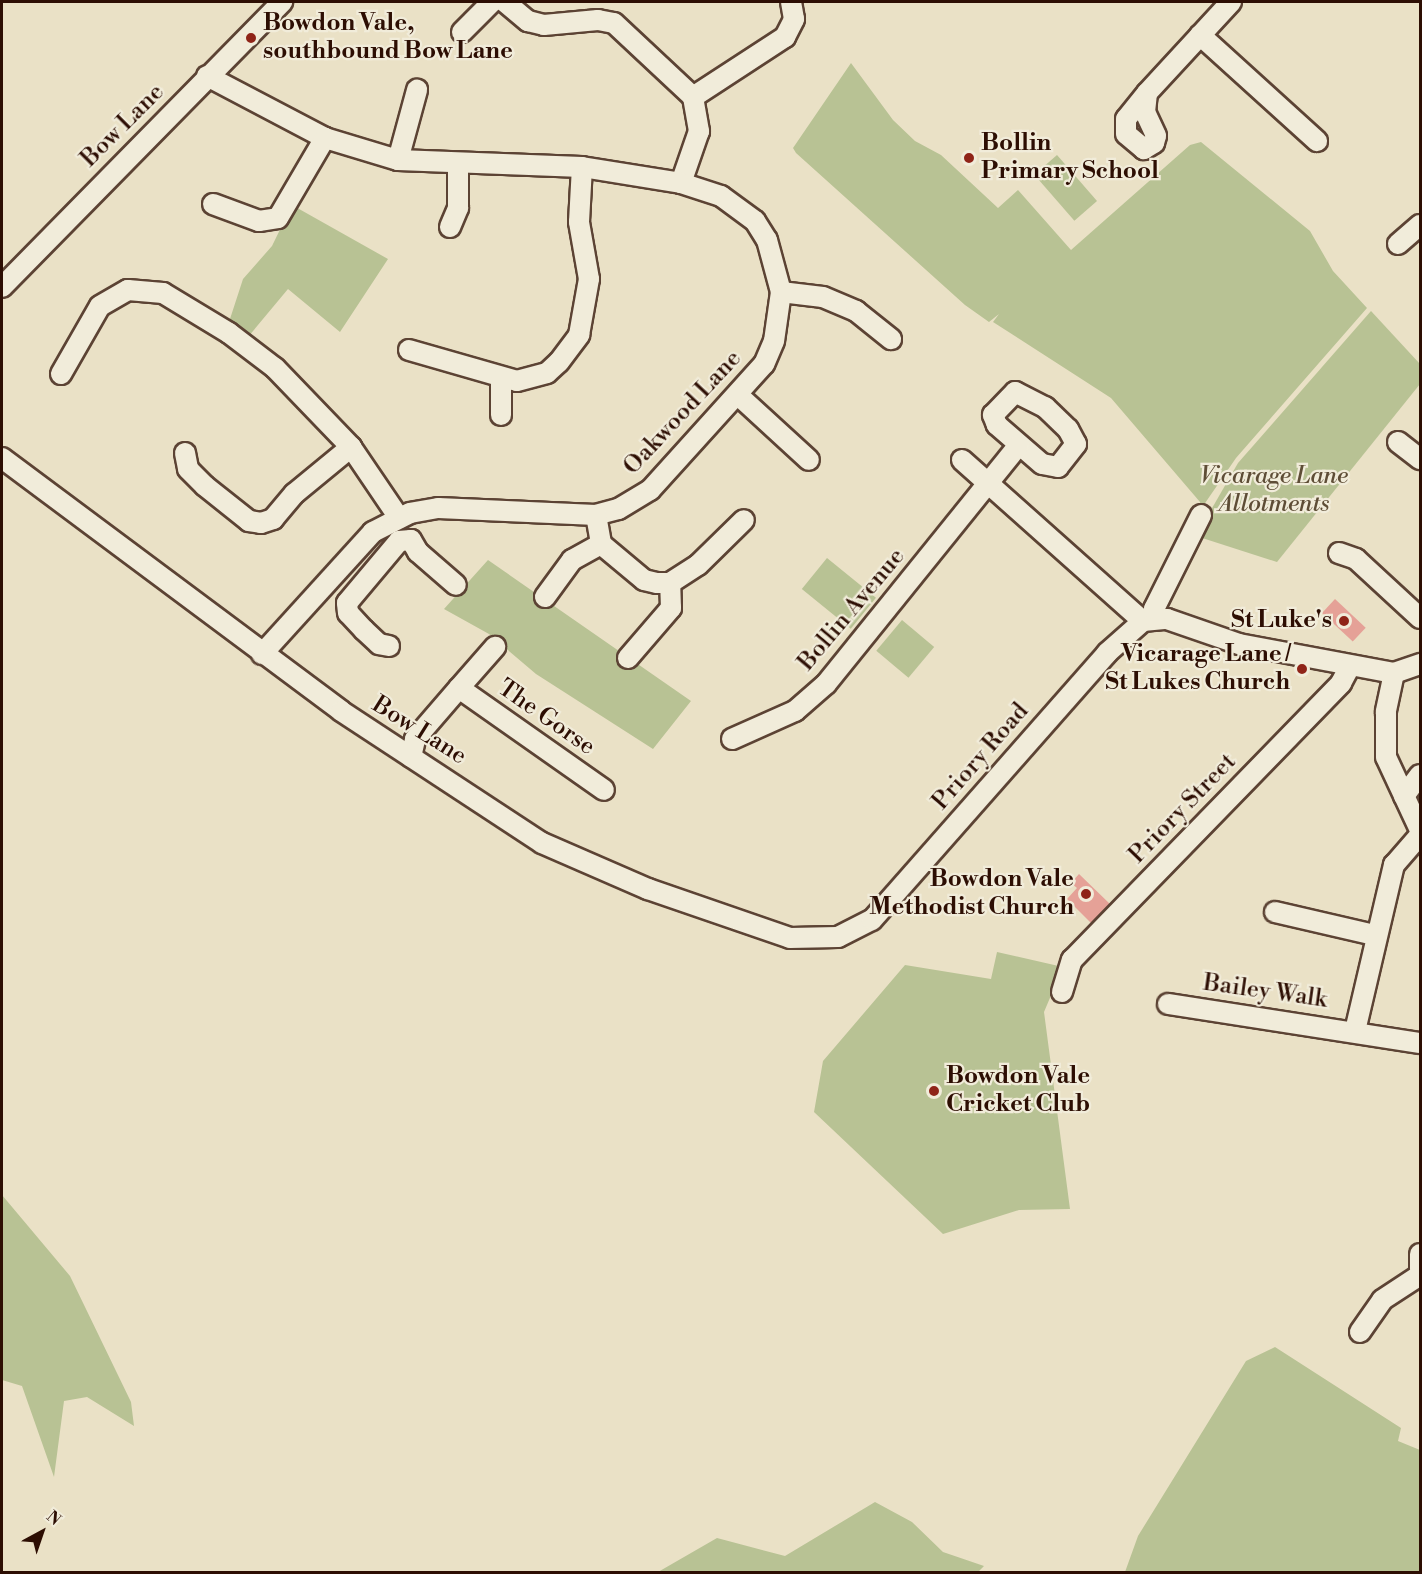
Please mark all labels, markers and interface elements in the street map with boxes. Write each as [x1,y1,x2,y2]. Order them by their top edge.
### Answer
place label: Bowdon Vale, southbound Bow Lane [263,10,513,66]
marker: Bowdon Vale, southbound Bow Lane [244,31,258,45]
street label: Bow Lane [75,78,171,174]
place label: Bollin Primary School [981,130,1159,186]
marker: Bollin Primary School [962,151,976,165]
street label: Oakwood Lane [618,345,748,481]
park label: Vicarage Lane Allotments [1200,463,1348,519]
street label: Bollin Avenue [792,543,912,677]
place label: St Luke's [1231,607,1332,635]
marker: St Luke's [1337,614,1351,628]
place label: Vicarage Lane / St Lukes Church [1105,641,1290,697]
marker: Vicarage Lane / St Lukes Church [1295,662,1309,676]
street label: The Gorse [492,674,600,762]
street label: Bow Lane [366,691,472,771]
street label: Priory Road [927,698,1035,816]
street label: Priory Street [1123,748,1243,870]
place label: Bowdon Vale Methodist Church [869,866,1074,922]
marker: Bowdon Vale Methodist Church [1079,887,1093,901]
street label: Bailey Walk [1201,969,1329,1015]
place label: Bowdon Vale Cricket Club [946,1063,1090,1119]
marker: Bowdon Vale Cricket Club [927,1084,941,1098]
north arrow [12,1502,72,1562]
text: N [42,1506,65,1530]

